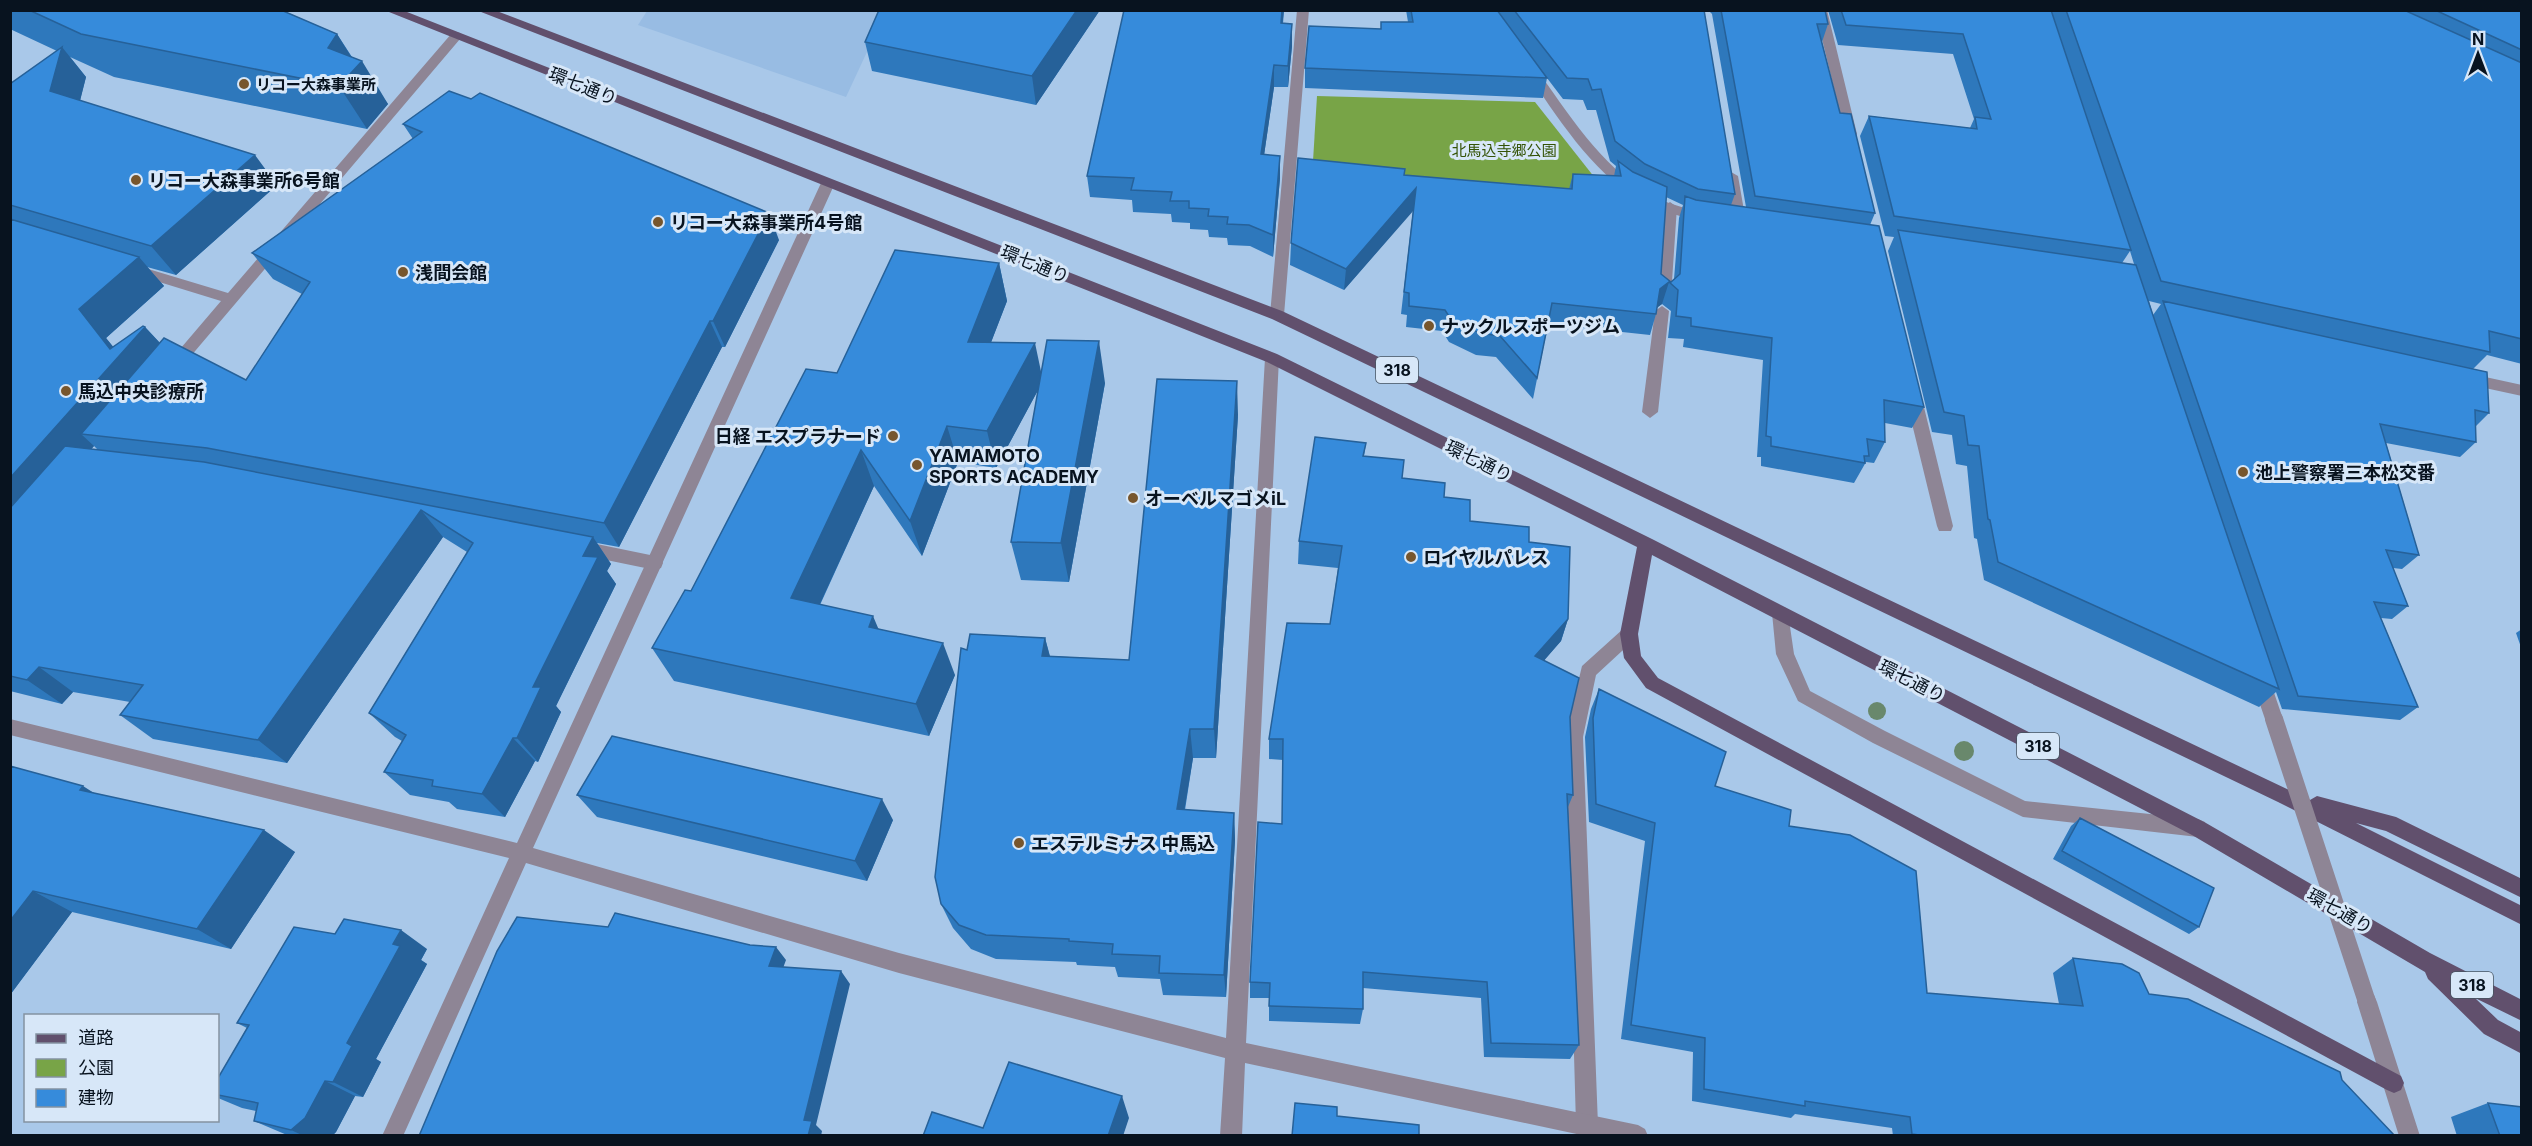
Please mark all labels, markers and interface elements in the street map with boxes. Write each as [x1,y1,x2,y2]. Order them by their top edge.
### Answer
north arrow [2448,24,2508,84]
text: N [2472,29,2484,49]
street label: 環七通り [546,63,620,109]
place label: リコー大森事業所 [256,75,376,94]
marker: リコー大森事業所 [237,77,251,91]
park label: 北馬込寺郷公園 [1451,141,1557,160]
place label: リコー大森事業所6号館 [148,170,340,191]
marker: リコー大森事業所6号館 [129,173,143,187]
place label: リコー大森事業所4号館 [670,212,862,233]
marker: リコー大森事業所4号館 [651,215,665,229]
street label: 環七通り [998,241,1072,287]
place label: 浅間会館 [415,262,487,283]
marker: 浅間会館 [396,265,410,279]
place label: ナックルスポーツジム [1441,316,1620,337]
marker: ナックルスポーツジム [1422,319,1436,333]
road number: 318 [1376,357,1418,383]
place label: 馬込中央診療所 [78,381,204,402]
marker: 馬込中央診療所 [59,384,73,398]
place label: 日経 エスプラナード [715,426,881,447]
marker: 日経 エスプラナード [886,429,900,443]
street label: 環七通り [1442,436,1516,486]
place label: YAMAMOTO SPORTS ACADEMY [929,445,1099,487]
marker: YAMAMOTO SPORTS ACADEMY [910,458,924,472]
place label: 池上警察署三本松交番 [2255,462,2435,483]
marker: 池上警察署三本松交番 [2236,465,2250,479]
place label: オーベルマゴメiL [1145,488,1286,509]
marker: オーベルマゴメiL [1126,491,1140,505]
place label: ロイヤルパレス [1423,547,1548,568]
marker: ロイヤルパレス [1404,550,1418,564]
street label: 環七通り [1875,655,1949,707]
road number: 318 [2017,733,2059,759]
place label: エステルミナス 中馬込 [1031,833,1215,854]
marker: エステルミナス 中馬込 [1012,836,1026,850]
street label: 環七通り [2304,884,2376,938]
road number: 318 [2451,972,2493,998]
legend [24,1014,219,1122]
text: 道路 [78,1027,114,1048]
text: 公園 [78,1057,114,1078]
text: 建物 [78,1087,114,1108]

